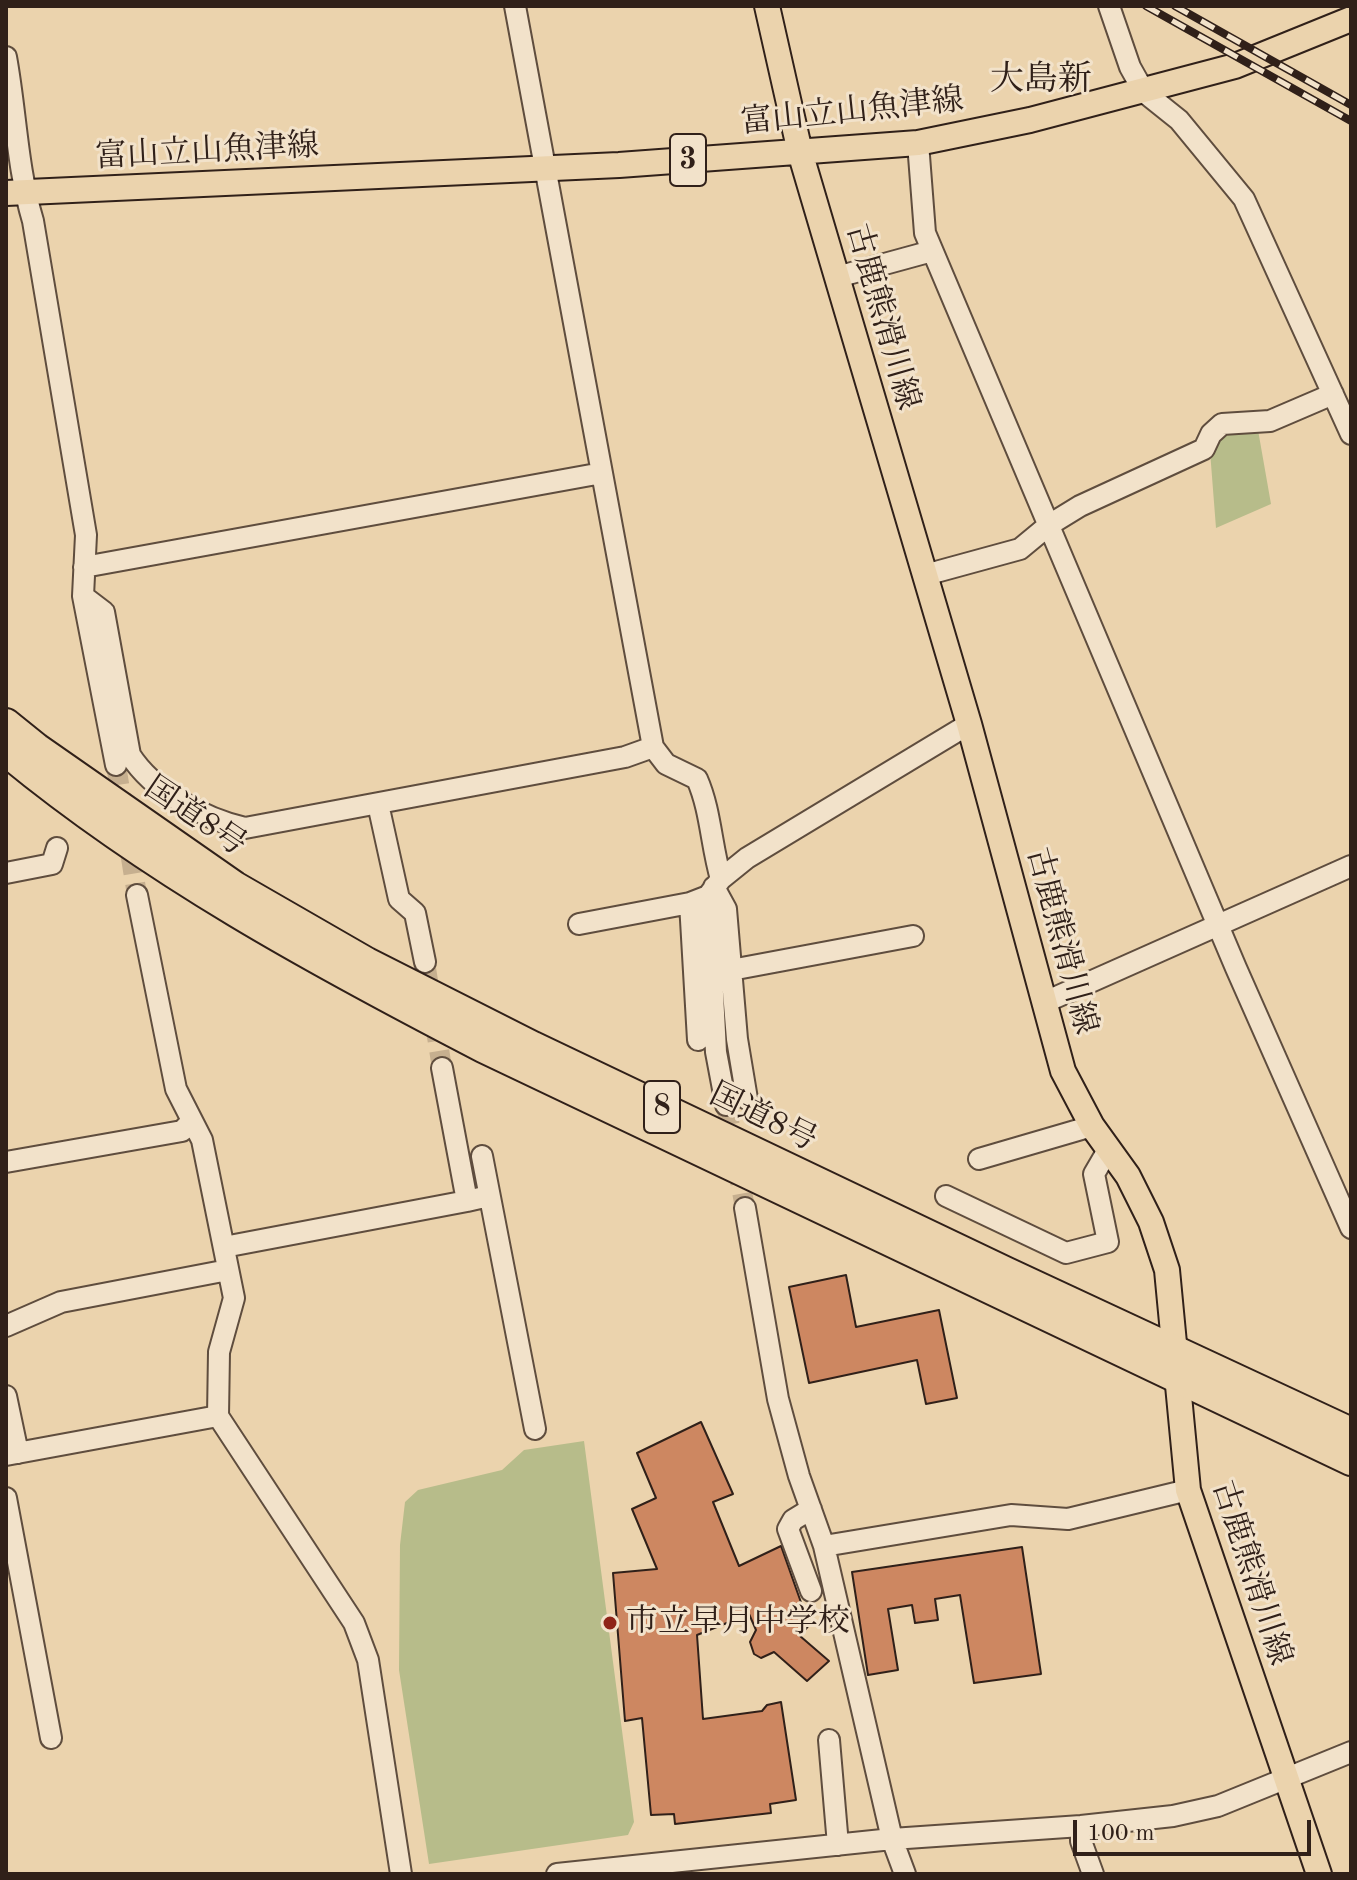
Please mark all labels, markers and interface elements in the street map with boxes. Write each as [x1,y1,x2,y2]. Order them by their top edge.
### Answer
district label: 大島新 [990,60,1092,100]
street label: 富山立山魚津線 [739,81,965,143]
street label: 富山立山魚津線 [94,127,320,177]
road number: 3 [670,134,706,186]
street label: 古鹿熊滑川線 [837,219,927,415]
street label: 国道8号 [137,769,253,865]
street label: 古鹿熊滑川線 [1018,843,1104,1039]
street label: 国道8号 [703,1076,823,1160]
road number: 8 [644,1081,680,1133]
street label: 古鹿熊滑川線 [1203,1476,1299,1670]
place label: 市立早月中学校 [626,1604,850,1642]
marker: 市立早月中学校 [601,1614,619,1632]
scale bar [1077,1804,1315,1854]
text: 100 m [1087,1822,1155,1846]

